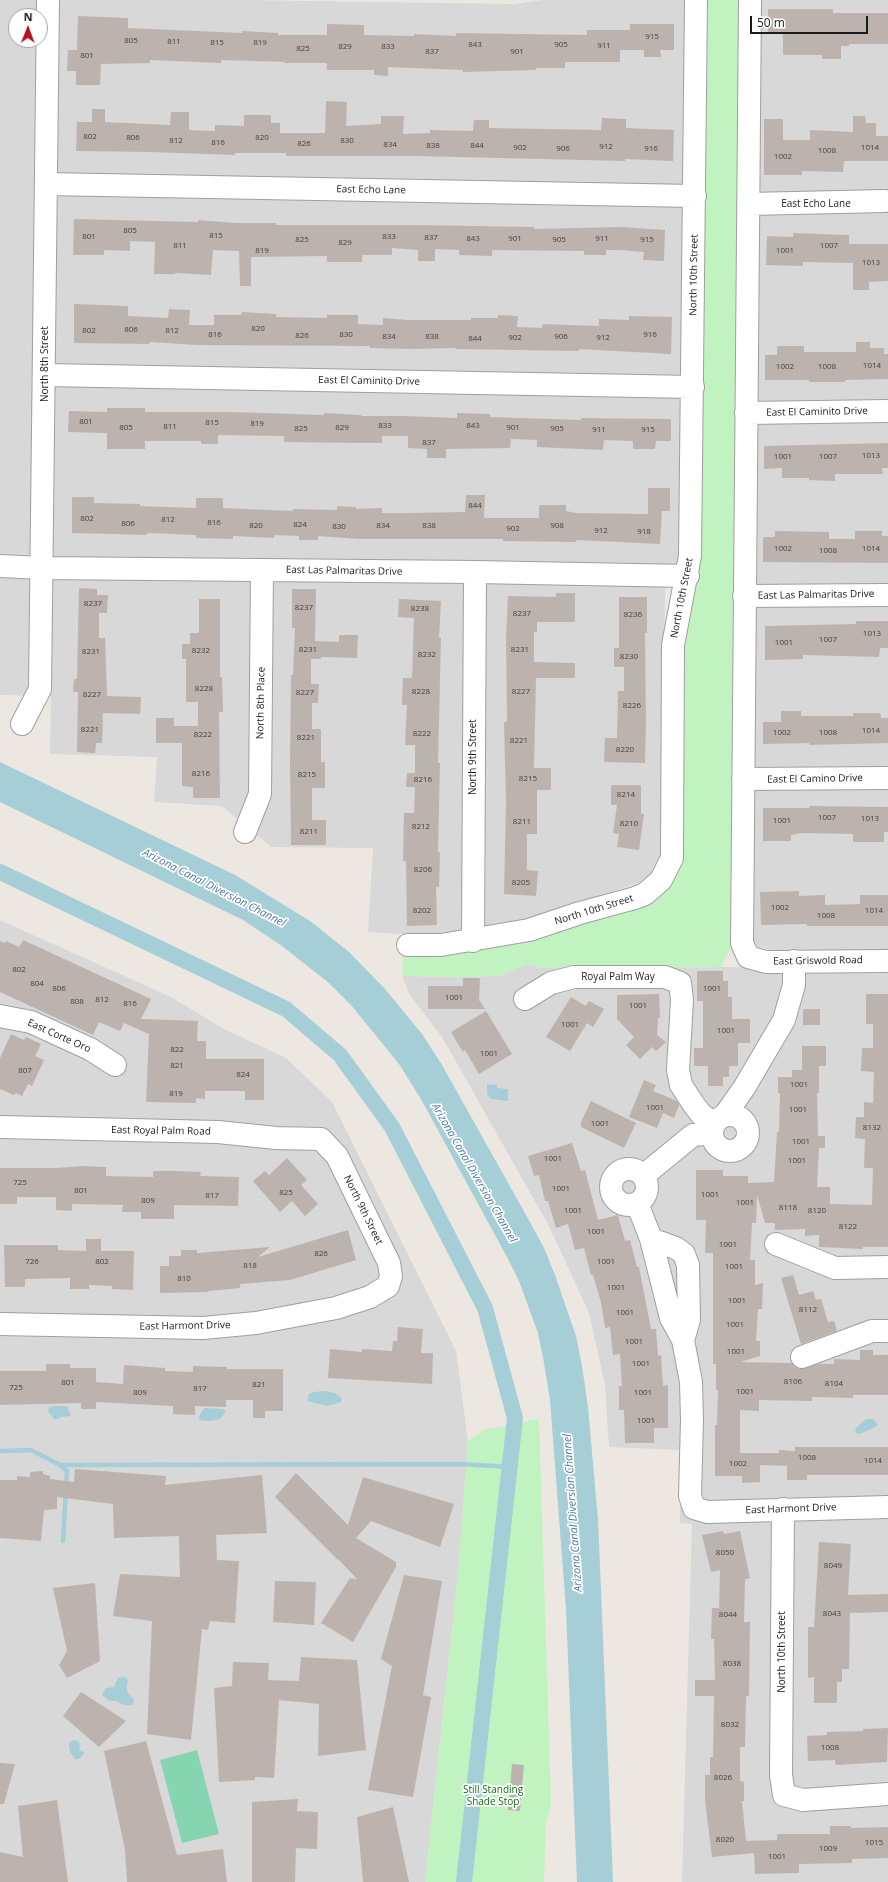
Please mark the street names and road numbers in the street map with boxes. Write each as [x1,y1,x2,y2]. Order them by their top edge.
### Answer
street label: East Echo Lane [336,183,406,197]
street label: East Echo Lane [781,198,851,210]
street label: North 10th Street [687,234,701,316]
street label: North 8th Street [39,326,51,402]
street label: East El Caminito Drive [318,374,420,388]
street label: East El Caminito Drive [766,405,868,419]
street label: North 10th Street [668,557,696,639]
street label: East Las Palmaritas Drive [286,564,402,578]
street label: East Las Palmaritas Drive [758,588,874,602]
street label: North 8th Place [254,667,268,739]
street label: North 9th Street [467,719,479,795]
street label: East El Camino Drive [767,772,863,786]
street label: North 10th Street [553,892,635,928]
street label: East Griswold Road [773,954,863,968]
street label: Royal Palm Way [581,971,655,983]
street label: East Corte Oro [25,1017,93,1055]
street label: East Royal Palm Road [111,1124,211,1138]
street label: North 9th Street [341,1173,385,1247]
street label: East Harmont Drive [139,1319,231,1333]
street label: East Harmont Drive [745,1501,837,1517]
street label: North 10th Street [776,1611,788,1693]

